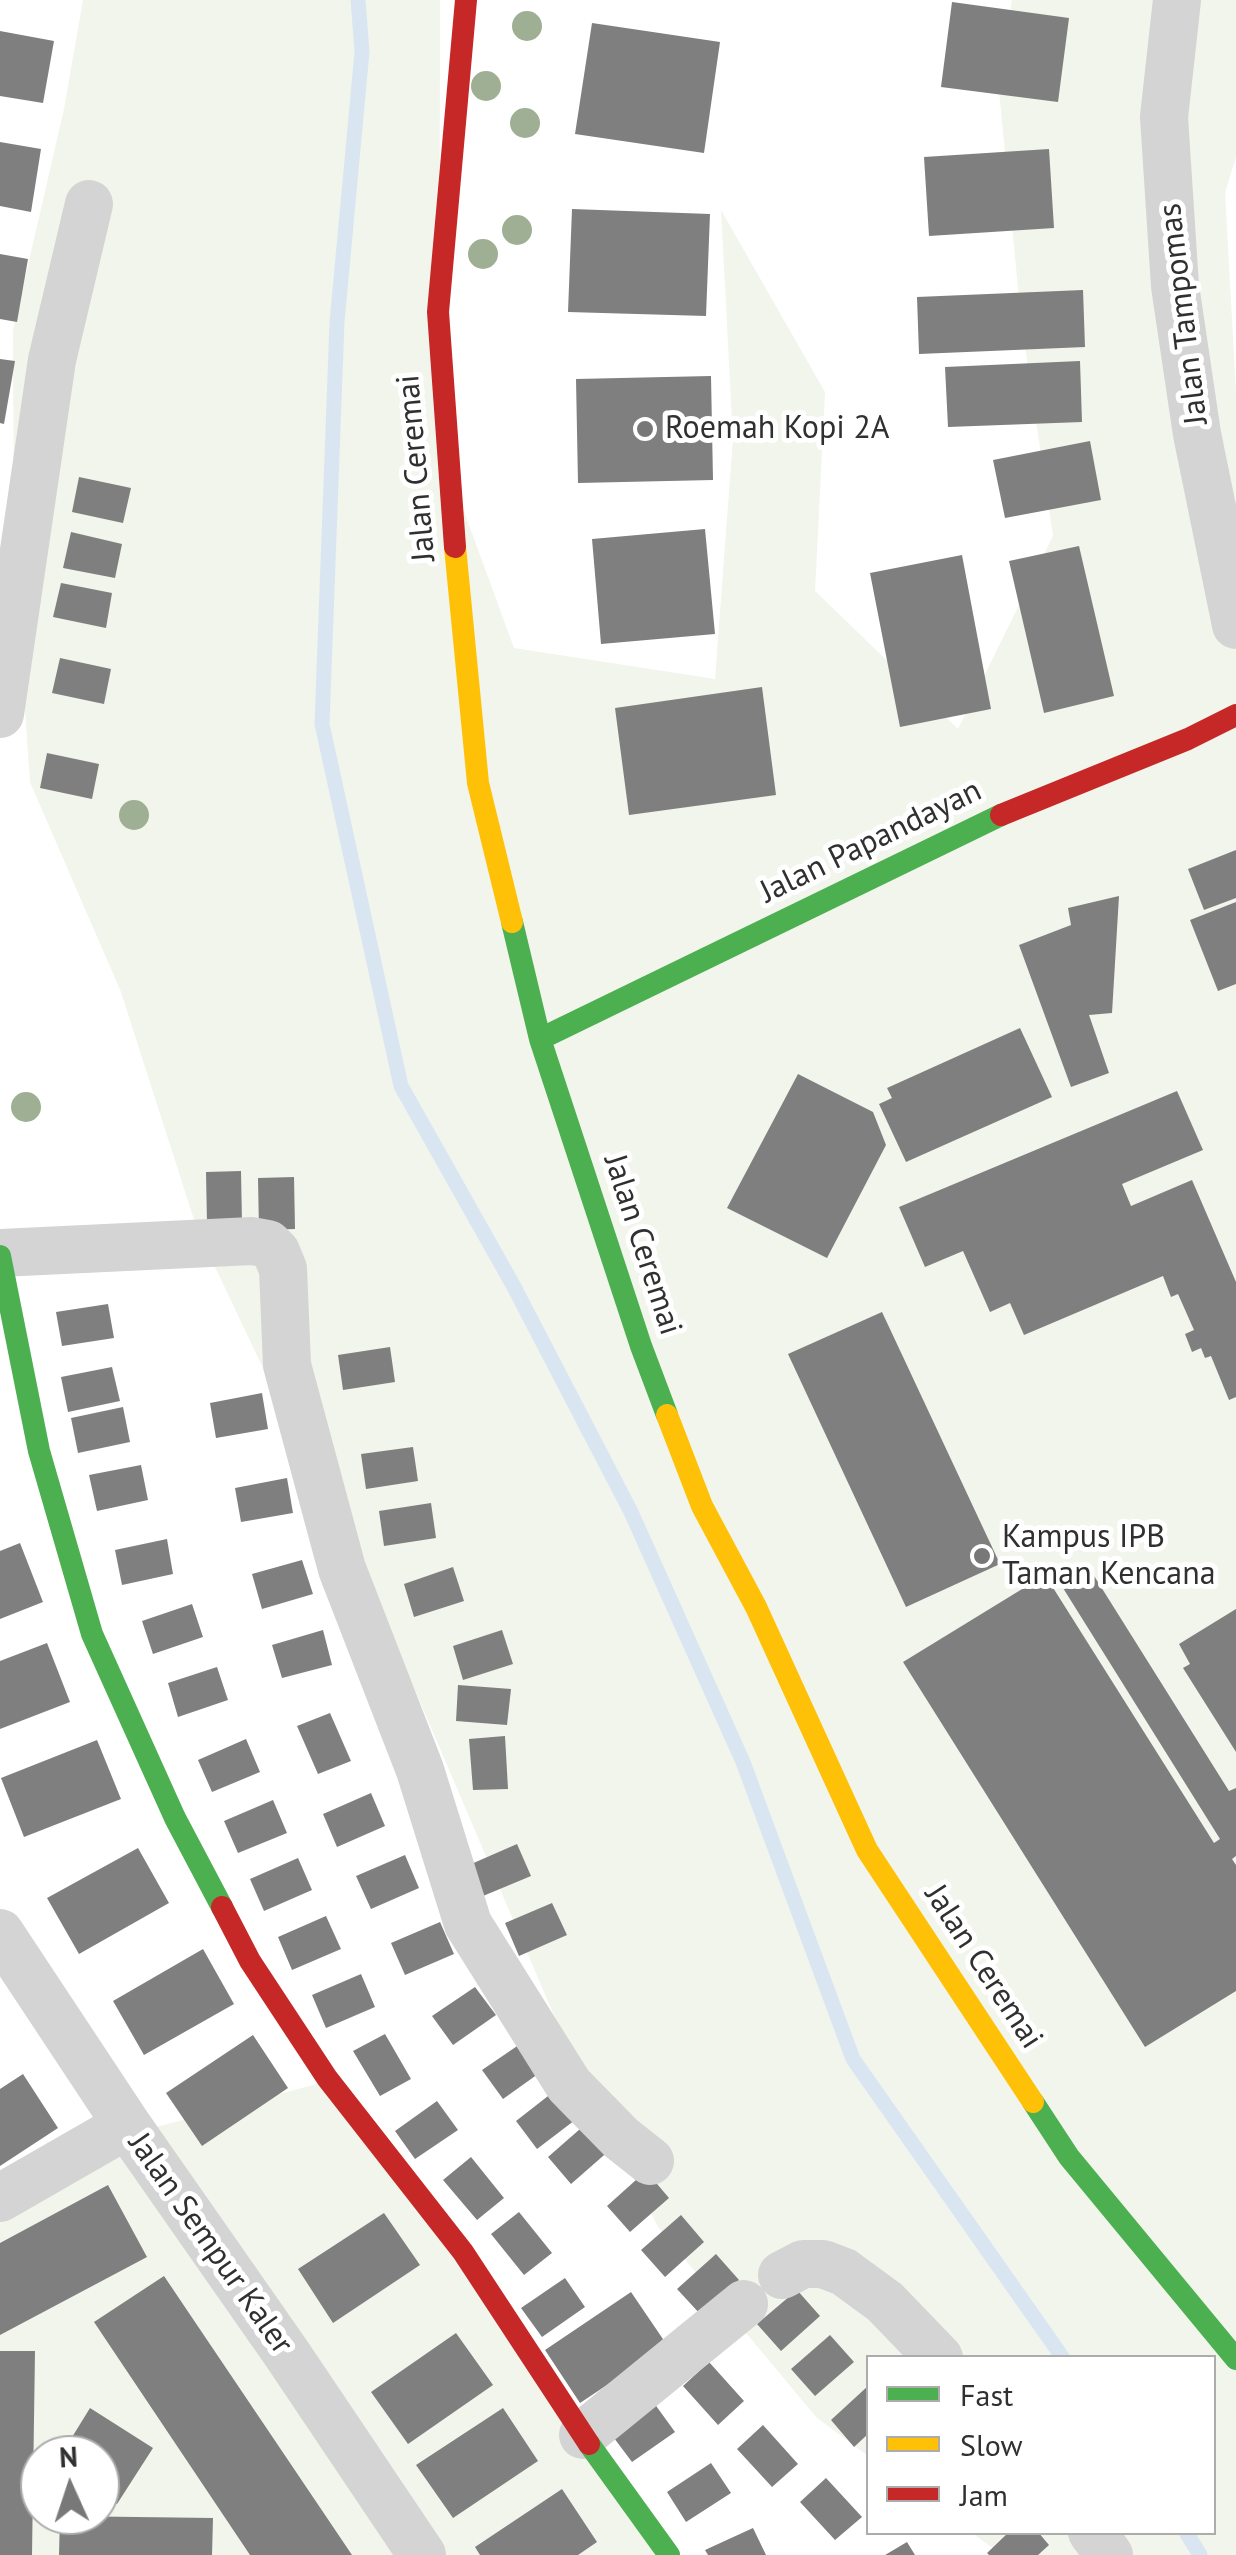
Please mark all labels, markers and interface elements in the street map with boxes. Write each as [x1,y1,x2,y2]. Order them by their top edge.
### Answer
street label: Jalan Tampomas [1151,201,1217,427]
street label: Jalan Ceremai [390,373,444,563]
place label: Roemah Kopi 2A [665,410,890,448]
marker: Roemah Kopi 2A [634,418,656,440]
street label: Jalan Papandayan [754,772,988,912]
street label: Jalan Ceremai [595,1150,689,1340]
place label: Kampus IPB Taman Kencana [1002,1519,1216,1594]
marker: Kampus IPB Taman Kencana [971,1545,993,1567]
street label: Jalan Ceremai [916,1878,1050,2056]
street label: Jalan Sempur Kaler [120,2126,300,2362]
legend [866,2355,1216,2535]
text: Fast [960,2375,1013,2414]
text: Slow [960,2425,1023,2464]
north arrow [20,2435,120,2535]
text: N [58,2438,79,2475]
text: Jam [960,2475,1008,2514]

